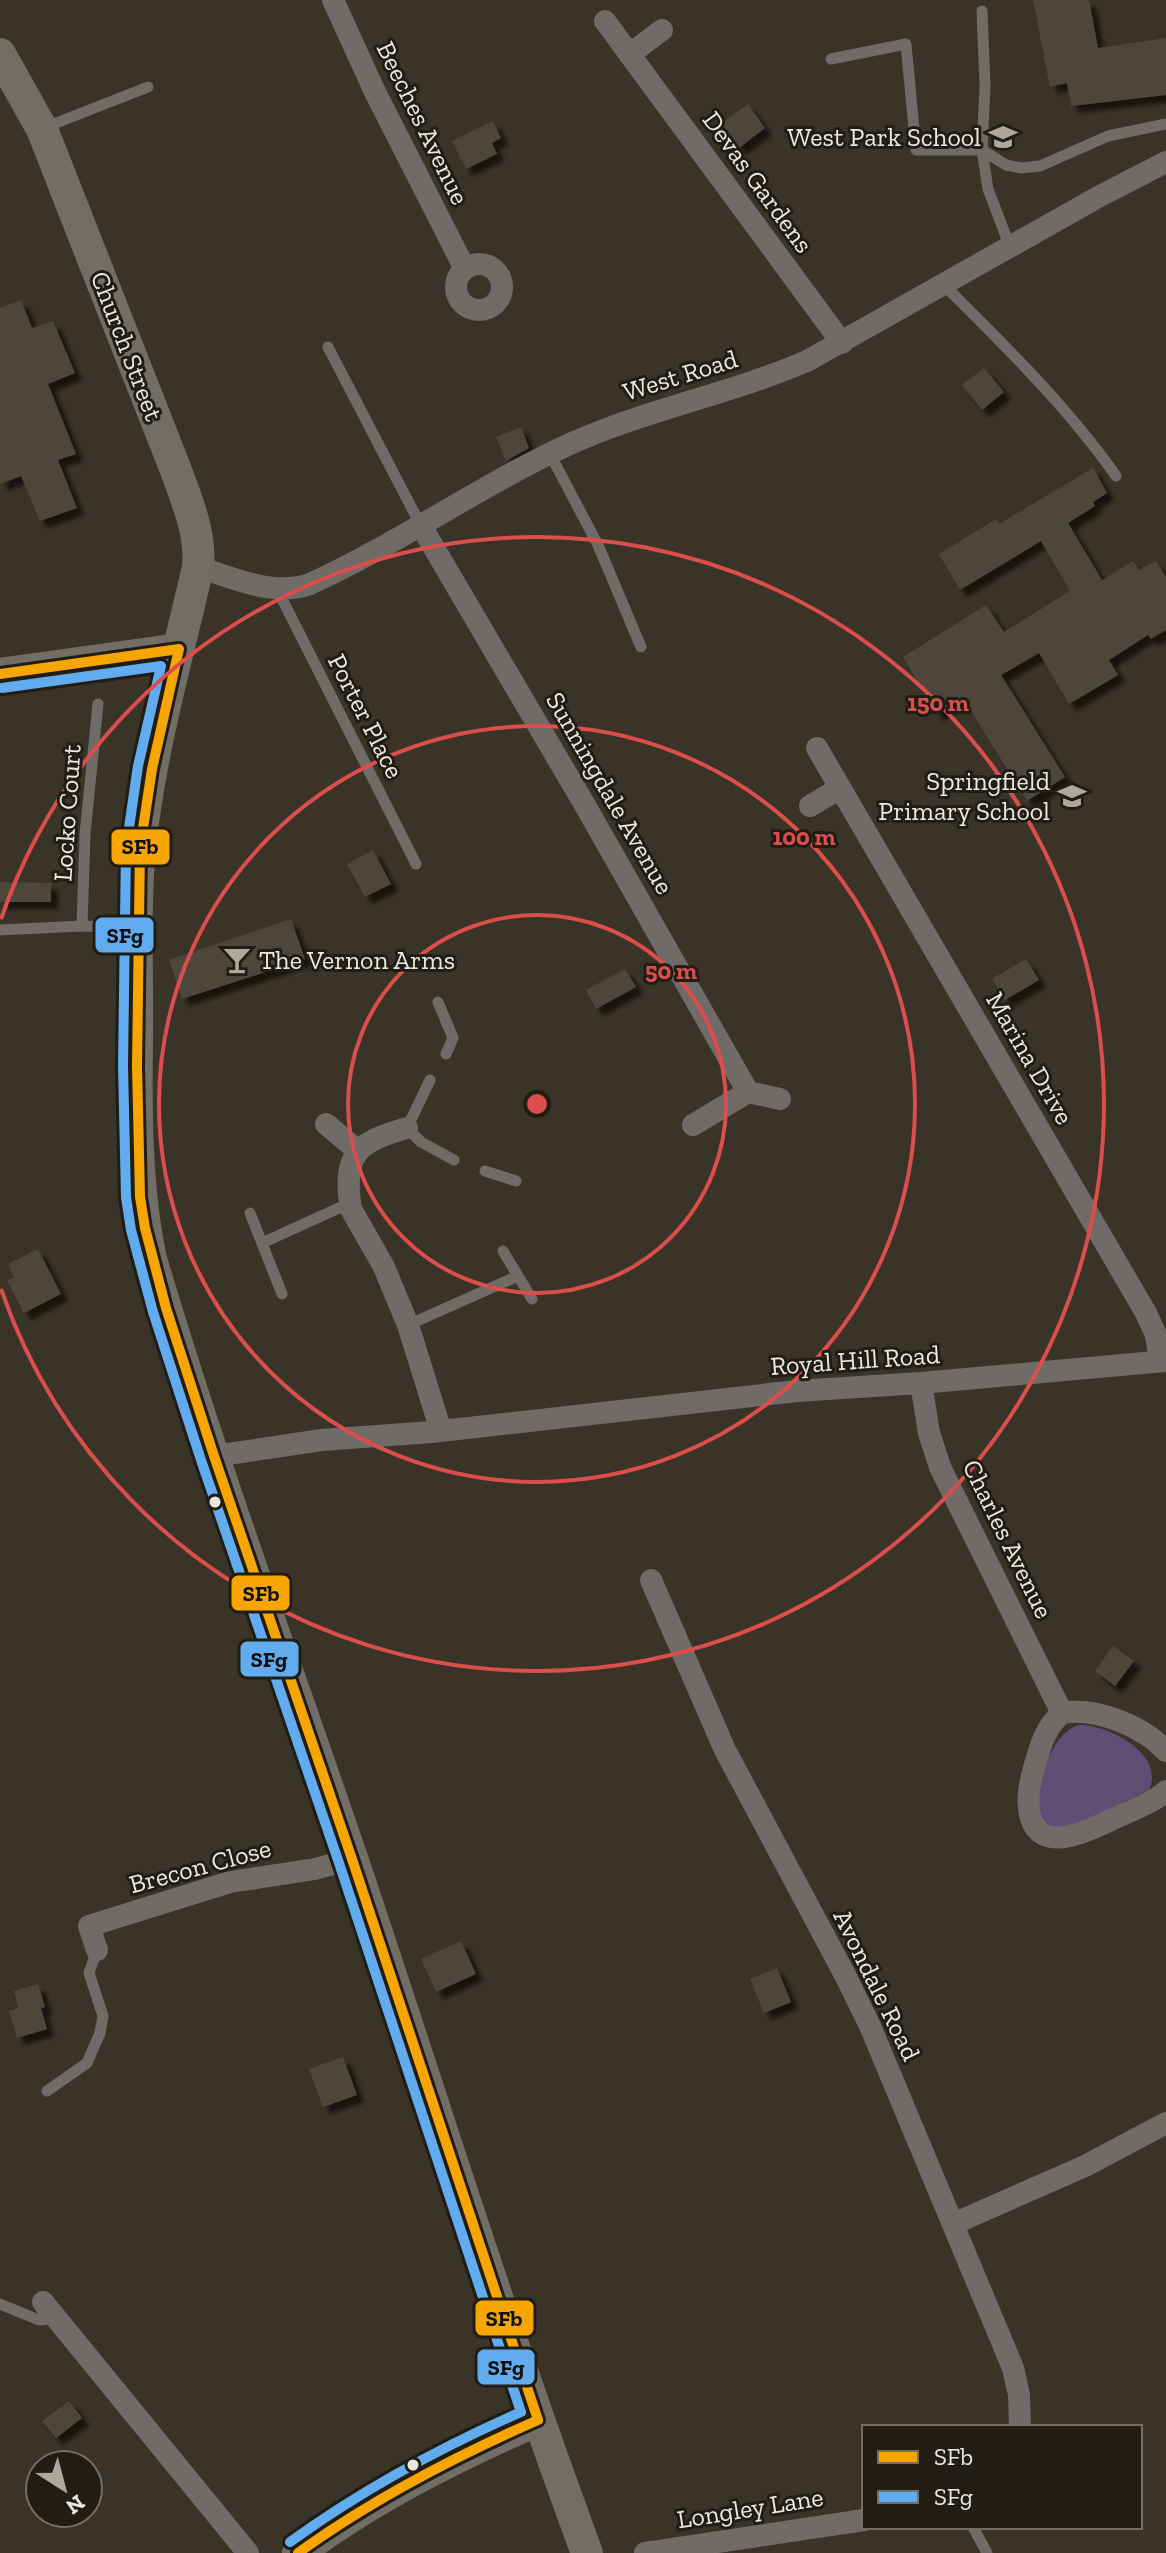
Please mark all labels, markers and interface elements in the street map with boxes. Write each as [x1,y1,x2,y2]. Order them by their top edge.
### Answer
street label: Beeches Avenue [370,36,476,210]
street label: Devas Gardens [696,105,820,259]
place label: West Park School [787,121,981,153]
school or university icon: West Park School [988,122,1018,152]
street label: Church Street [84,267,170,426]
street label: West Road [619,342,741,408]
street label: Porter Place [321,648,411,784]
street label: Sunningdale Avenue [539,686,681,900]
text: 150 m [907,688,969,717]
street label: Locko Court [46,743,88,883]
place label: Springfield Primary School [878,765,1050,827]
school or university icon: Springfield Primary School [1057,781,1087,811]
text: 100 m [773,822,835,851]
line badge: SFb [110,828,171,866]
text: SFb [122,833,158,860]
line badge: SFg [94,916,155,954]
text: SFg [107,922,144,949]
place label: The Vernon Arms [259,944,455,976]
bar icon: The Vernon Arms [222,945,252,975]
text: 50 m [645,956,697,985]
street label: Marina Drive [979,986,1081,1130]
centre of rings [523,1090,551,1118]
street label: Royal Hill Road [769,1338,941,1382]
street label: Charles Avenue [956,1454,1060,1624]
unlabelled marker [207,1494,223,1510]
line badge: SFb [230,1574,291,1612]
text: SFb [243,1580,279,1607]
line badge: SFg [239,1640,300,1678]
text: SFg [251,1646,288,1673]
street label: Brecon Close [126,1832,274,1900]
street label: Avondale Road [827,1904,927,2066]
line badge: SFb [474,2299,535,2337]
text: SFb [486,2305,522,2332]
line badge: SFg [476,2348,536,2386]
text: SFg [488,2354,525,2381]
legend [862,2425,1142,2529]
text: SFb [934,2442,973,2471]
north arrow [24,2449,104,2529]
unlabelled marker [405,2457,421,2473]
street label: Longley Lane [675,2481,825,2535]
text: SFg [934,2482,973,2511]
text: N [61,2489,90,2521]

